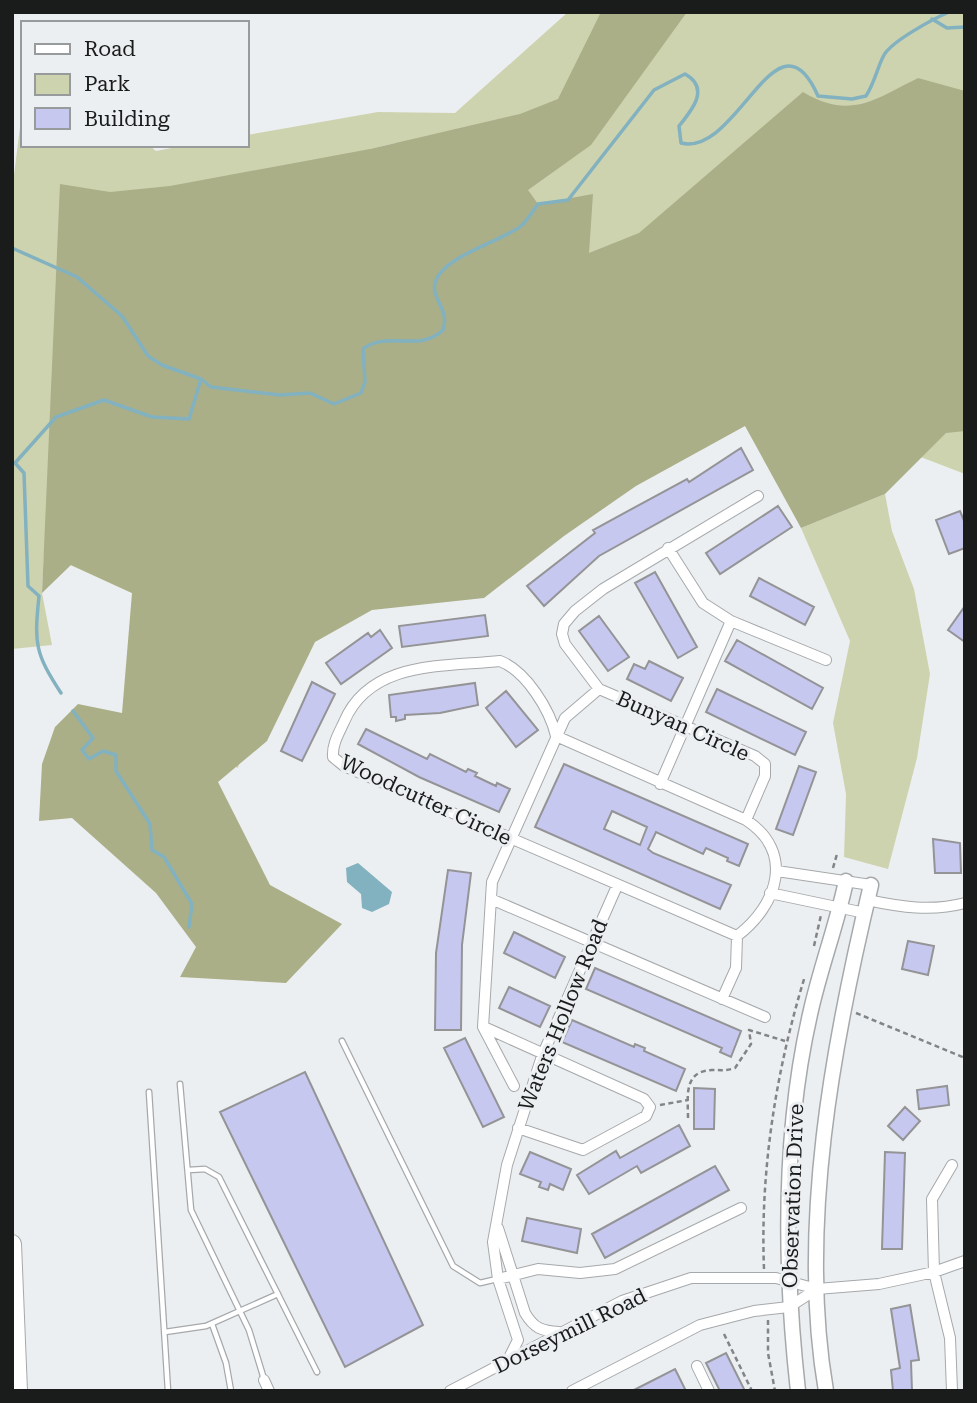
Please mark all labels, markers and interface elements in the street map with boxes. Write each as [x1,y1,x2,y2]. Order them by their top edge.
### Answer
legend [21,21,248,147]
text: Road [84,37,136,61]
text: Park [84,72,130,96]
text: Building [84,107,170,131]
street label: Bunyan Circle [613,686,753,766]
street label: Woodcutter Circle [337,750,515,850]
street label: Waters Hollow Road [514,915,613,1114]
street label: Observation Drive [778,1103,808,1289]
street label: Dorseymill Road [490,1283,651,1378]

